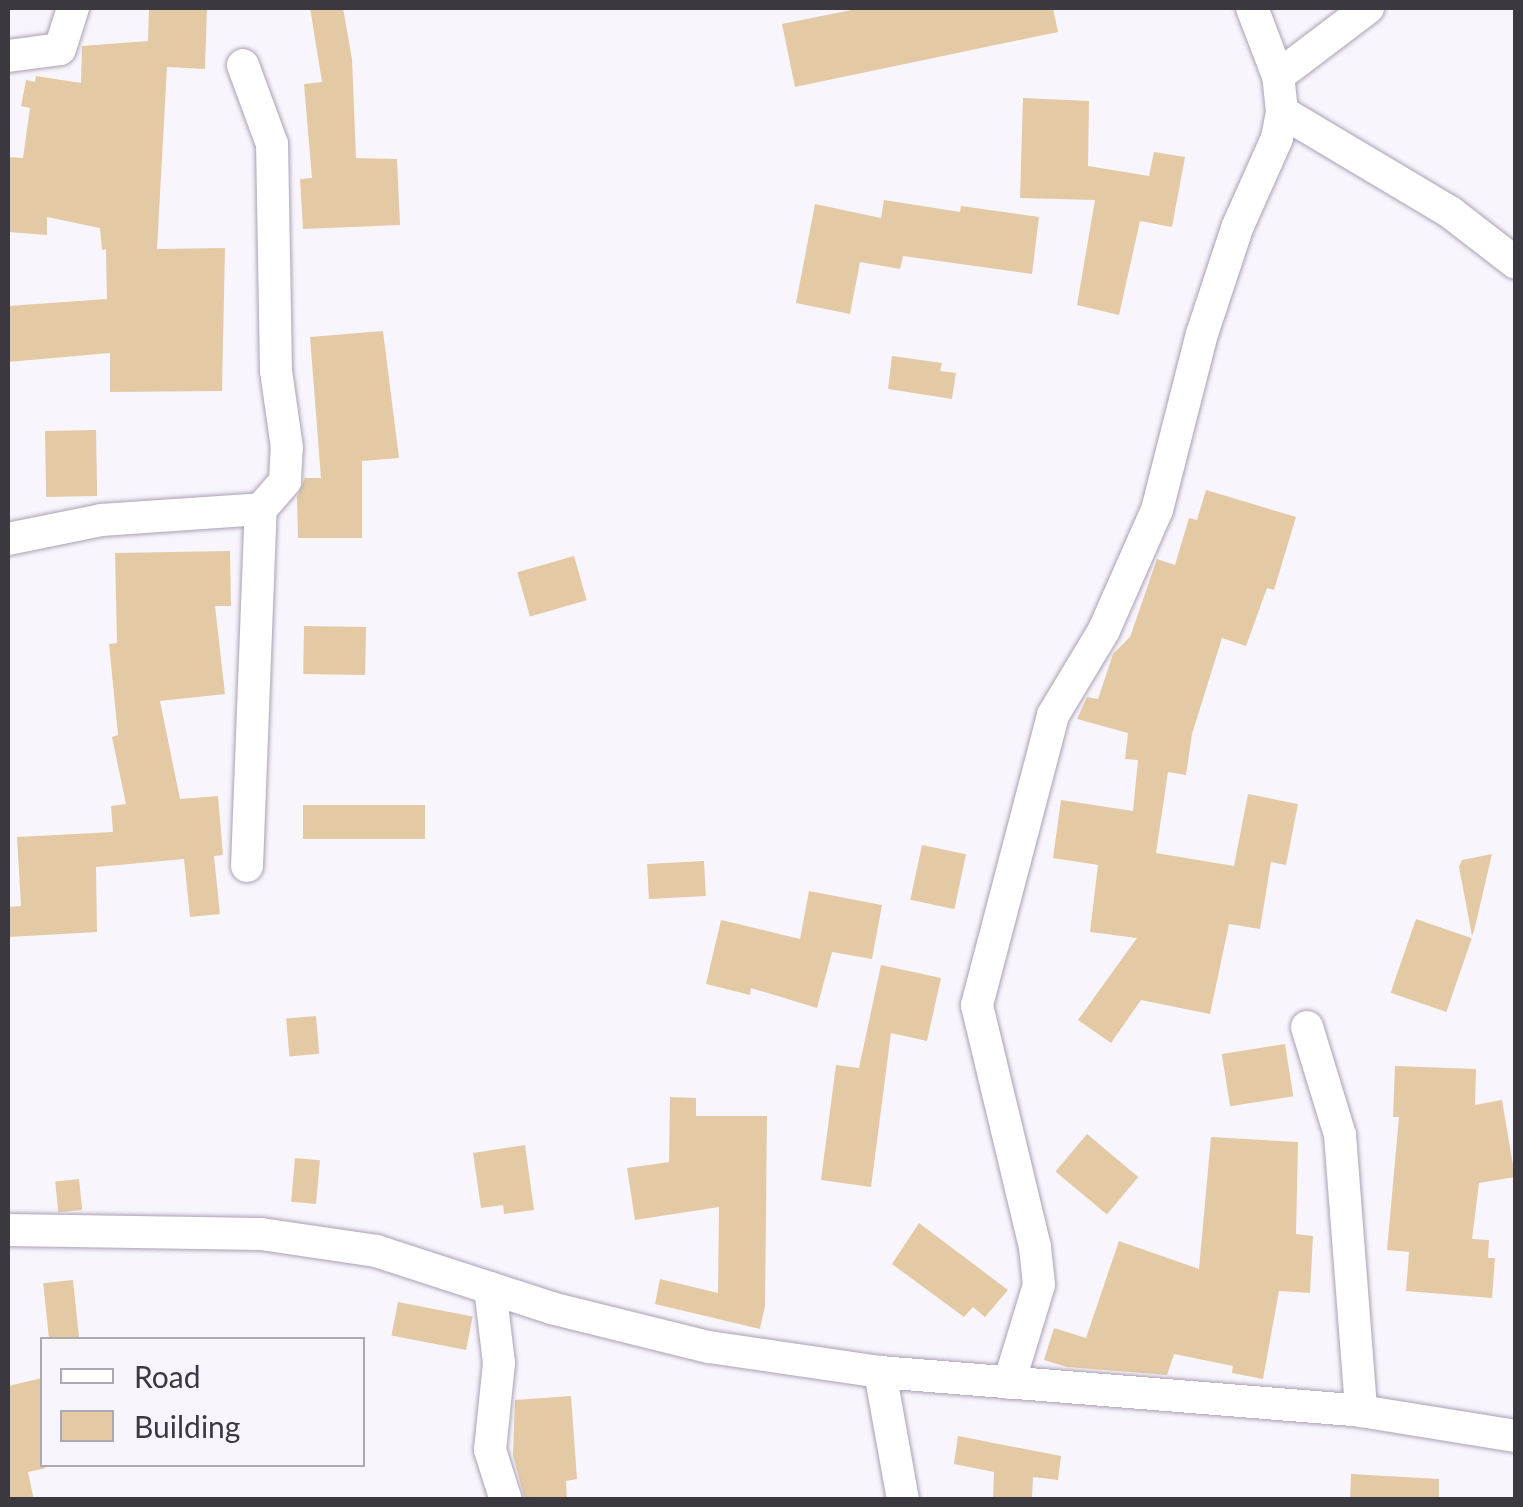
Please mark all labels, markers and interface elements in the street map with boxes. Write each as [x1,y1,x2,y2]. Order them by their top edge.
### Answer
legend [40,1337,365,1467]
text: Road [134,1358,201,1394]
text: Building [134,1408,240,1444]

